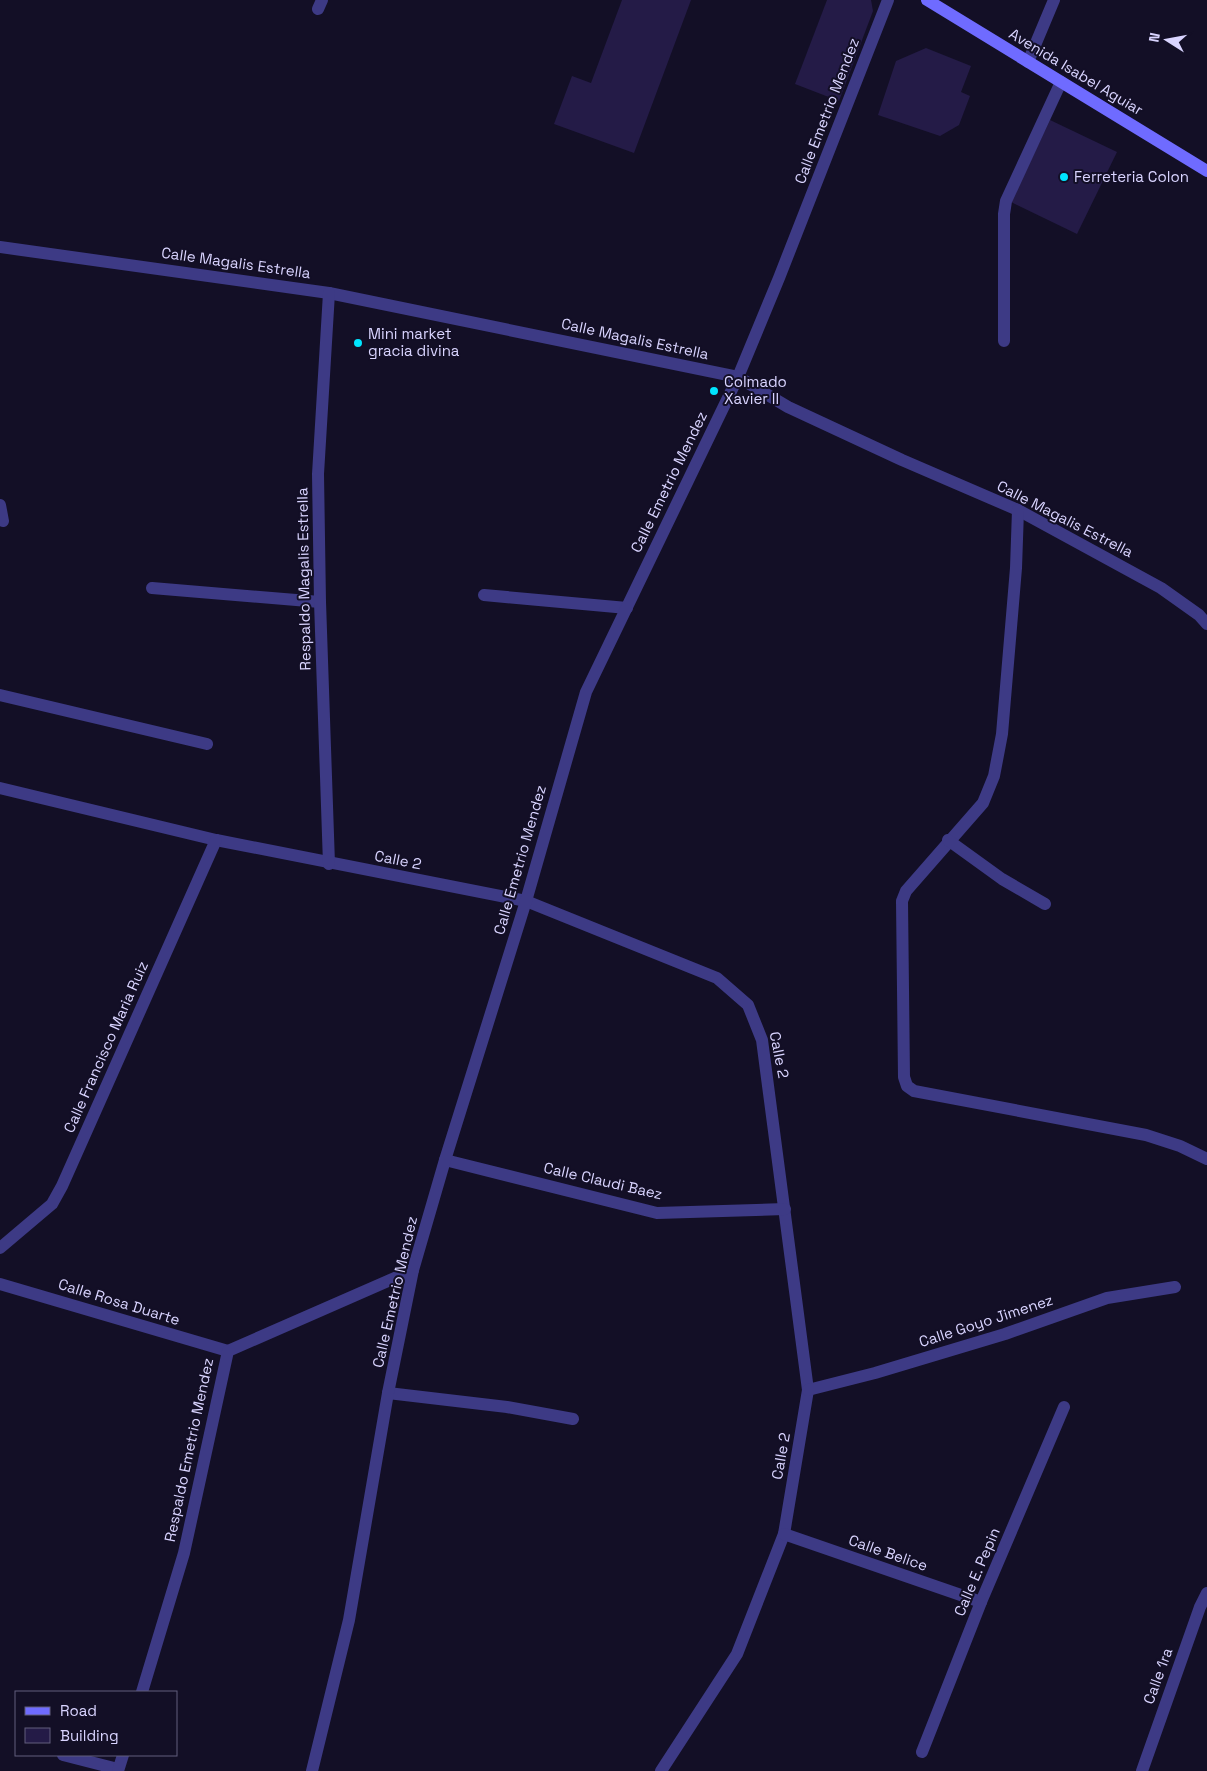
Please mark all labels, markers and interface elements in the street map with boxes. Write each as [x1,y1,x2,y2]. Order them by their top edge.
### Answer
north arrow [1142,15,1192,65]
street label: Avenida Isabel Aguiar [1006,24,1147,119]
text: N [1145,31,1164,44]
street label: Calle Emetrio Mendez [790,35,863,186]
place label: Ferreteria Colon [1074,167,1189,186]
marker: Ferreteria Colon [1058,171,1070,183]
street label: Calle Magalis Estrella [160,243,312,282]
street label: Calle Magalis Estrella [560,314,711,364]
place label: Mini market gracia divina [368,324,460,360]
marker: Mini market gracia divina [352,337,364,349]
place label: Colmado Xavier II [724,372,787,408]
marker: Colmado Xavier II [708,385,720,397]
street label: Calle Emetrio Mendez [626,408,711,555]
street label: Calle Magalis Estrella [994,476,1137,561]
street label: Respaldo Magalis Estrella [292,487,315,671]
street label: Calle Emetrio Mendez [489,783,550,937]
street label: Calle 2 [373,846,423,873]
street label: Calle Francisco Maria Ruiz [59,958,152,1136]
street label: Calle 2 [766,1030,793,1080]
street label: Calle Claudi Baez [542,1158,664,1203]
street label: Calle Emetrio Mendez [368,1214,421,1369]
street label: Calle Rosa Duarte [56,1274,182,1329]
street label: Calle Goyo Jimenez [916,1290,1055,1351]
street label: Respaldo Emetrio Mendez [160,1356,217,1544]
street label: Calle 2 [767,1431,794,1481]
street label: Calle E. Pepin [949,1525,1004,1619]
street label: Calle Belice [846,1530,930,1575]
street label: Calle 1ra [1139,1645,1177,1707]
legend [15,1691,178,1756]
text: Road [60,1701,97,1720]
text: Building [60,1726,119,1745]

